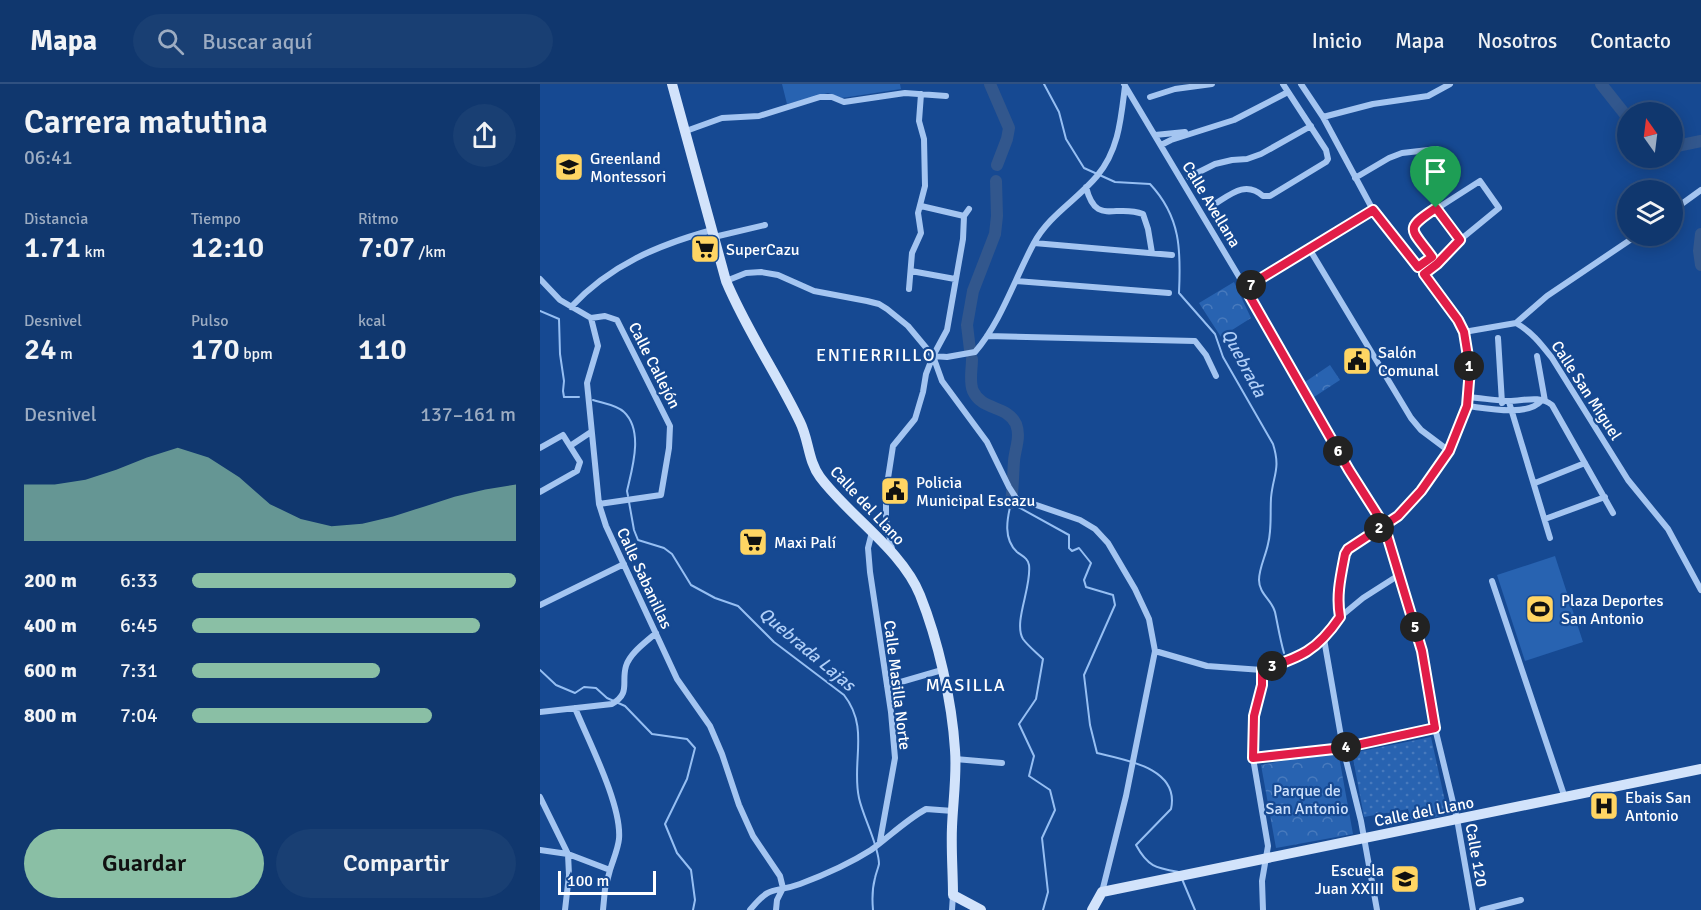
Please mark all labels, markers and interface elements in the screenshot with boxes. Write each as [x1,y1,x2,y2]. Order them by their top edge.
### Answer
search box [133,14,553,68]
text: Mapa [30,24,97,58]
icon: search [154,25,187,58]
text: Buscar aquí [202,28,312,55]
text: Inicio [1312,28,1362,54]
text: Mapa [1395,28,1444,54]
text: Nosotros [1477,28,1557,54]
text: Contacto [1590,28,1671,54]
text: Carrera matutina [24,102,268,143]
north arrow [1617,102,1683,168]
map controls [1617,102,1683,246]
button: share [453,104,516,167]
text: 06:41 [24,145,73,170]
pin [1410,146,1461,208]
place label: Greenland Montessori [590,149,666,187]
school or university icon: Greenland Montessori [553,151,585,183]
icon: arrive [1419,155,1452,188]
street label: Calle Avellana [1178,158,1245,251]
button: layers [1617,180,1683,246]
text: Distancia [24,209,88,229]
text: Tiempo [191,209,241,229]
text: Ritmo [358,209,399,229]
text: 1.71 [24,229,81,266]
text: 12:10 [191,229,264,266]
text: 7:07 [358,229,415,266]
supermarket icon: SuperCazu [689,233,721,265]
place label: SuperCazu [726,240,800,260]
text: km [81,242,105,262]
text: /km [415,242,446,262]
pin: 7 [1236,270,1266,300]
text: 7 [1247,275,1255,295]
text: Desnivel [24,311,82,331]
text: Pulso [191,311,229,331]
text: kcal [358,311,386,331]
street label: Calle Callejón [624,319,684,412]
water label: Quebrada [1217,325,1272,402]
text: 24 [24,331,56,368]
text: 170 [191,331,240,368]
text: 110 [358,331,407,368]
street label: Calle San Miguel [1547,337,1626,444]
place label: Salón Comunal [1378,343,1439,381]
text: m [56,344,73,364]
text: bpm [240,344,273,364]
district label: ENTIERRILLO [816,344,936,366]
public building icon: Salón Comunal [1341,345,1373,377]
pin: 1 [1454,351,1484,381]
text: 1 [1465,356,1473,376]
text: Desnivel [24,402,97,427]
text: 137–161 m [420,402,516,427]
pin: 6 [1323,436,1353,466]
text: 6 [1334,441,1342,461]
street label: Calle del Llano [825,462,909,549]
place label: Policia Municipal Escazu [916,473,1035,511]
public building icon: Policia Municipal Escazu [879,475,911,507]
pin: 2 [1364,513,1394,543]
text: 2 [1375,518,1383,538]
street label: Calle Sabanillas [612,525,676,632]
supermarket icon: Maxi Palí [737,526,769,558]
place label: Maxi Palí [774,533,837,553]
text: 200 m [24,568,77,593]
text: 6:33 [120,568,158,593]
place label: Plaza Deportes San Antonio [1561,591,1664,629]
sports icon: Plaza Deportes San Antonio [1524,593,1556,625]
water label: Quebrada Lajas [755,602,861,697]
pin: 5 [1400,612,1430,642]
text: 400 m [24,613,77,638]
text: 6:45 [120,613,158,638]
text: 5 [1411,617,1419,637]
street label: Calle Masilla Norte [879,619,915,751]
pin: 3 [1257,651,1287,681]
text: 3 [1268,656,1276,676]
text: 600 m [24,658,77,683]
text: 7:31 [120,658,158,683]
district label: MASILLA [926,674,1006,696]
text: 800 m [24,703,77,728]
text: 7:04 [120,703,158,728]
pin: 4 [1331,732,1361,762]
text: 4 [1342,737,1350,757]
park label: Parque de San Antonio [1266,781,1348,819]
place label: Ebais San Antonio [1625,788,1691,826]
hospital icon: Ebais San Antonio [1588,790,1620,822]
street label: Calle del Llano [1373,793,1476,831]
street label: Calle 120 [1461,822,1491,889]
button: Guardar [24,829,264,898]
button: Compartir [276,829,516,898]
place label: Escuela Juan XXIII [1315,861,1384,899]
school or university icon: Escuela Juan XXIII [1389,863,1421,895]
scale bar [558,868,656,896]
text: 100 m [567,871,609,891]

